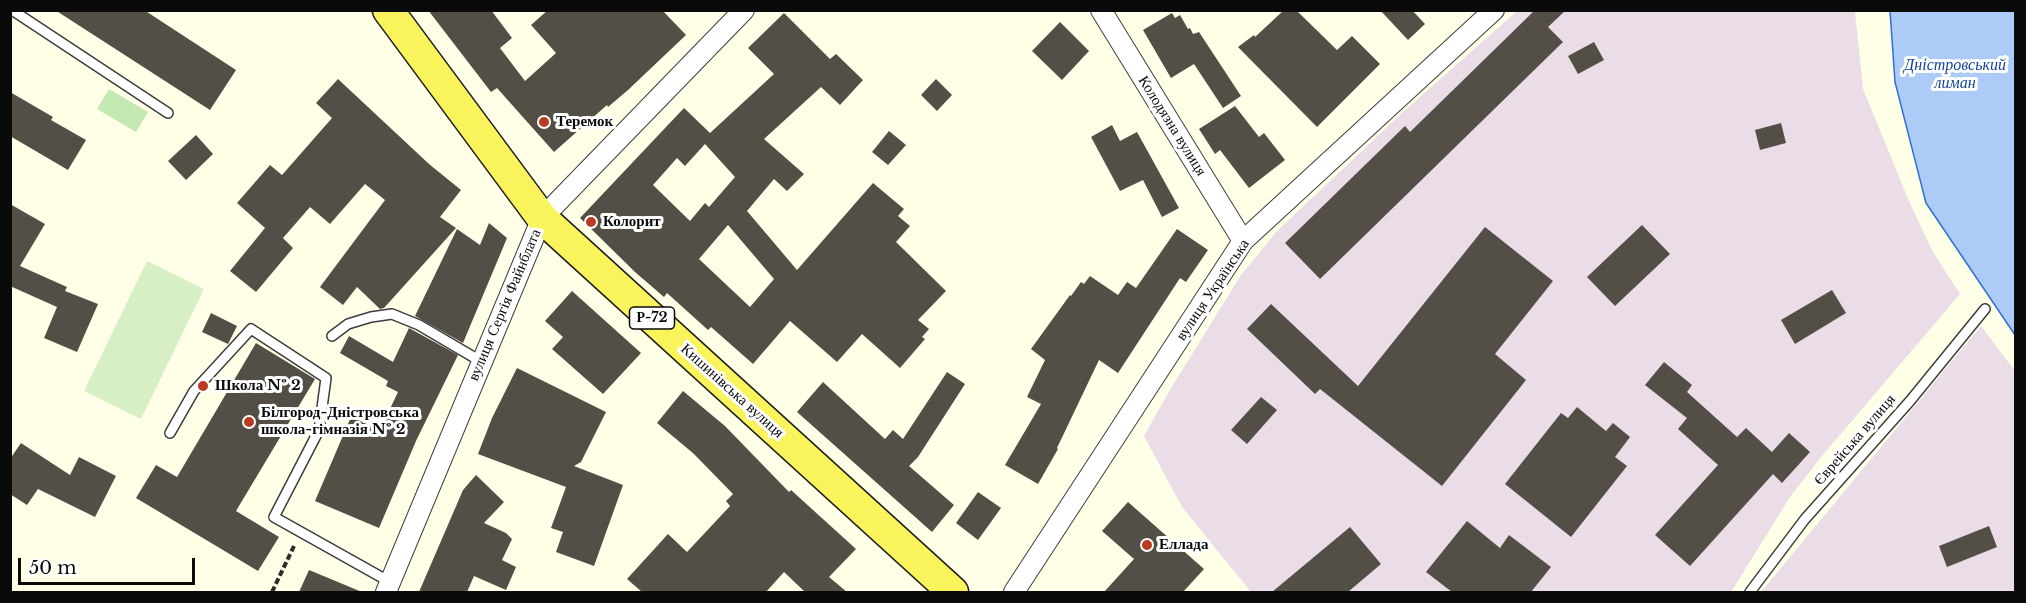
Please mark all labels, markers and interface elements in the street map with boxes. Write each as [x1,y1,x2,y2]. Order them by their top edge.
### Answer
water label: Дністровський лиман [1904,55,2006,93]
street label: Колодязна вулиця [1134,73,1210,179]
place label: Теремок [556,113,613,131]
marker: Теремок [537,115,551,129]
place label: Колорит [603,213,661,231]
marker: Колорит [584,215,598,229]
street label: вулиця Сергія Файнблата [465,226,545,384]
street label: вулиця Українська [1172,236,1254,344]
road number: Р-72 [630,307,674,329]
street label: Кишинівська вулиця [677,340,787,442]
place label: Школа № 2 [215,377,301,395]
marker: Школа № 2 [196,379,210,393]
street label: Єврейська вулиця [1811,391,1899,489]
place label: Білгород-Дністровська школа-гімназія № 2 [261,404,419,439]
marker: Білгород-Дністровська школа-гімназія № 2 [242,415,256,429]
place label: Еллада [1159,536,1208,554]
marker: Еллада [1140,538,1154,552]
scale bar [21,546,198,584]
text: 50 m [29,557,77,579]

